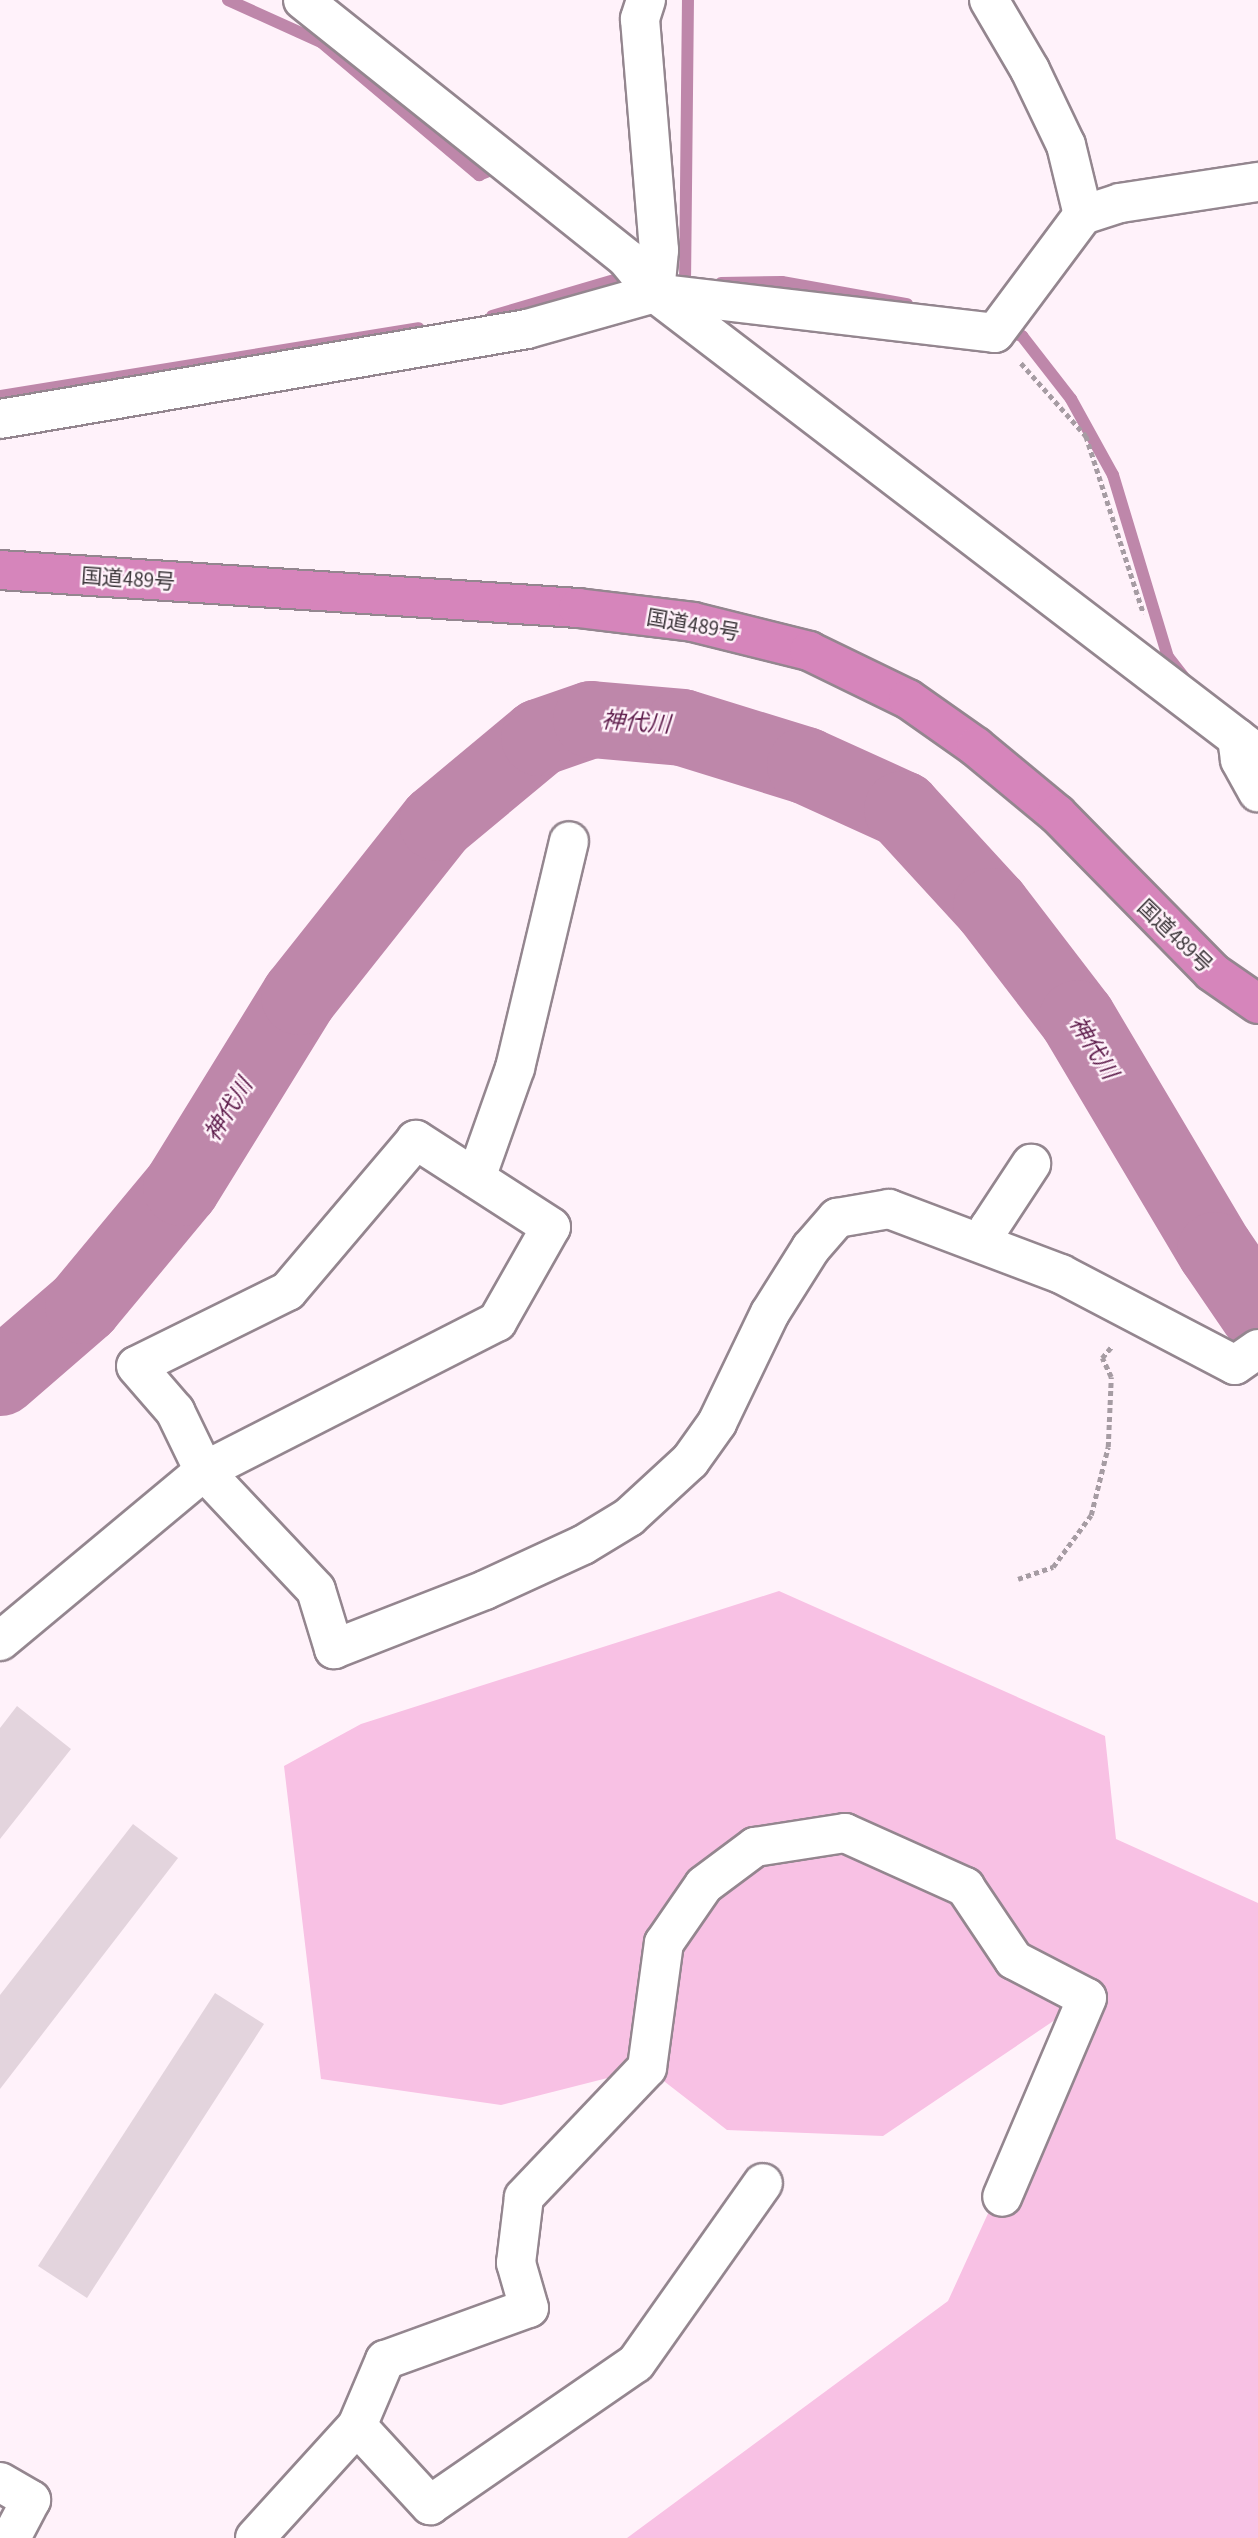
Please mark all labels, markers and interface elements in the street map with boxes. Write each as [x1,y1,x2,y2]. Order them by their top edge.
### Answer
street label: 国道489号 [80,563,176,595]
street label: 国道489号 [644,604,742,646]
water label: 神代川 [601,707,671,739]
street label: 国道489号 [1132,894,1218,978]
water label: 神代川 [1063,1011,1123,1085]
water label: 神代川 [199,1073,259,1147]

